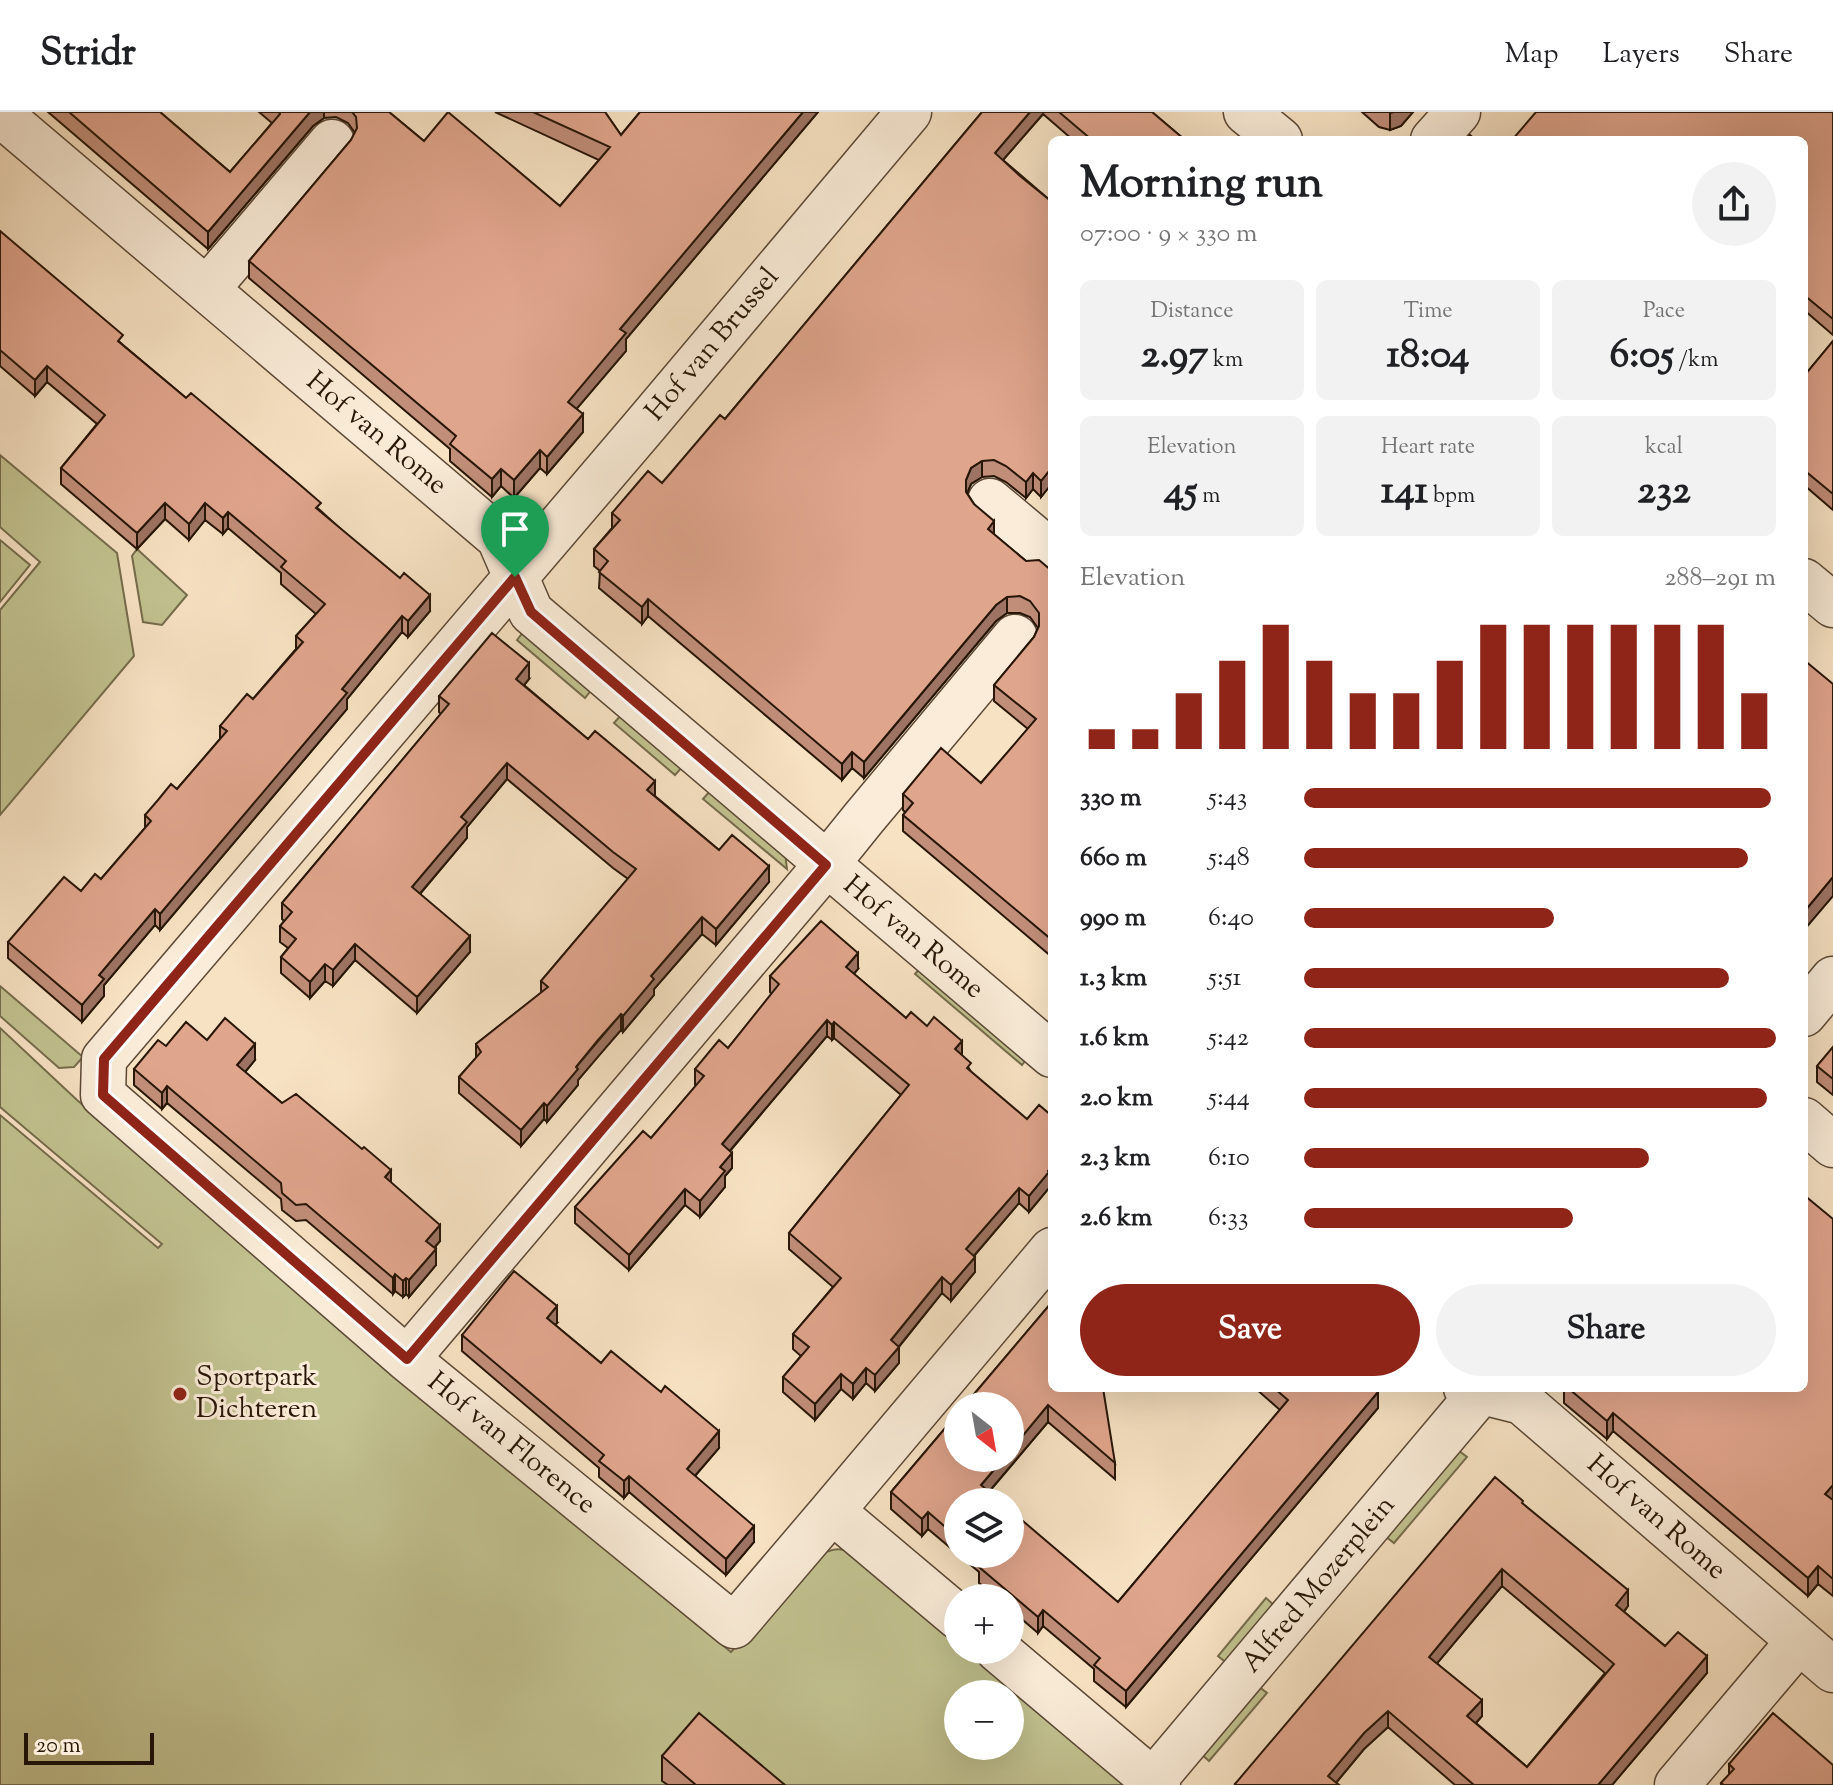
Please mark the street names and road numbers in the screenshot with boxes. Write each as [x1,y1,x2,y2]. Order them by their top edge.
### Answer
street label: Hof van Brussel [637,259,790,431]
street label: Hof van Rome [297,363,455,505]
street label: Hof van Rome [834,867,992,1009]
street label: Hof van Florence [418,1363,604,1525]
street label: Hof van Rome [1577,1446,1735,1590]
street label: Alfred Mozerplein [1233,1488,1405,1682]

